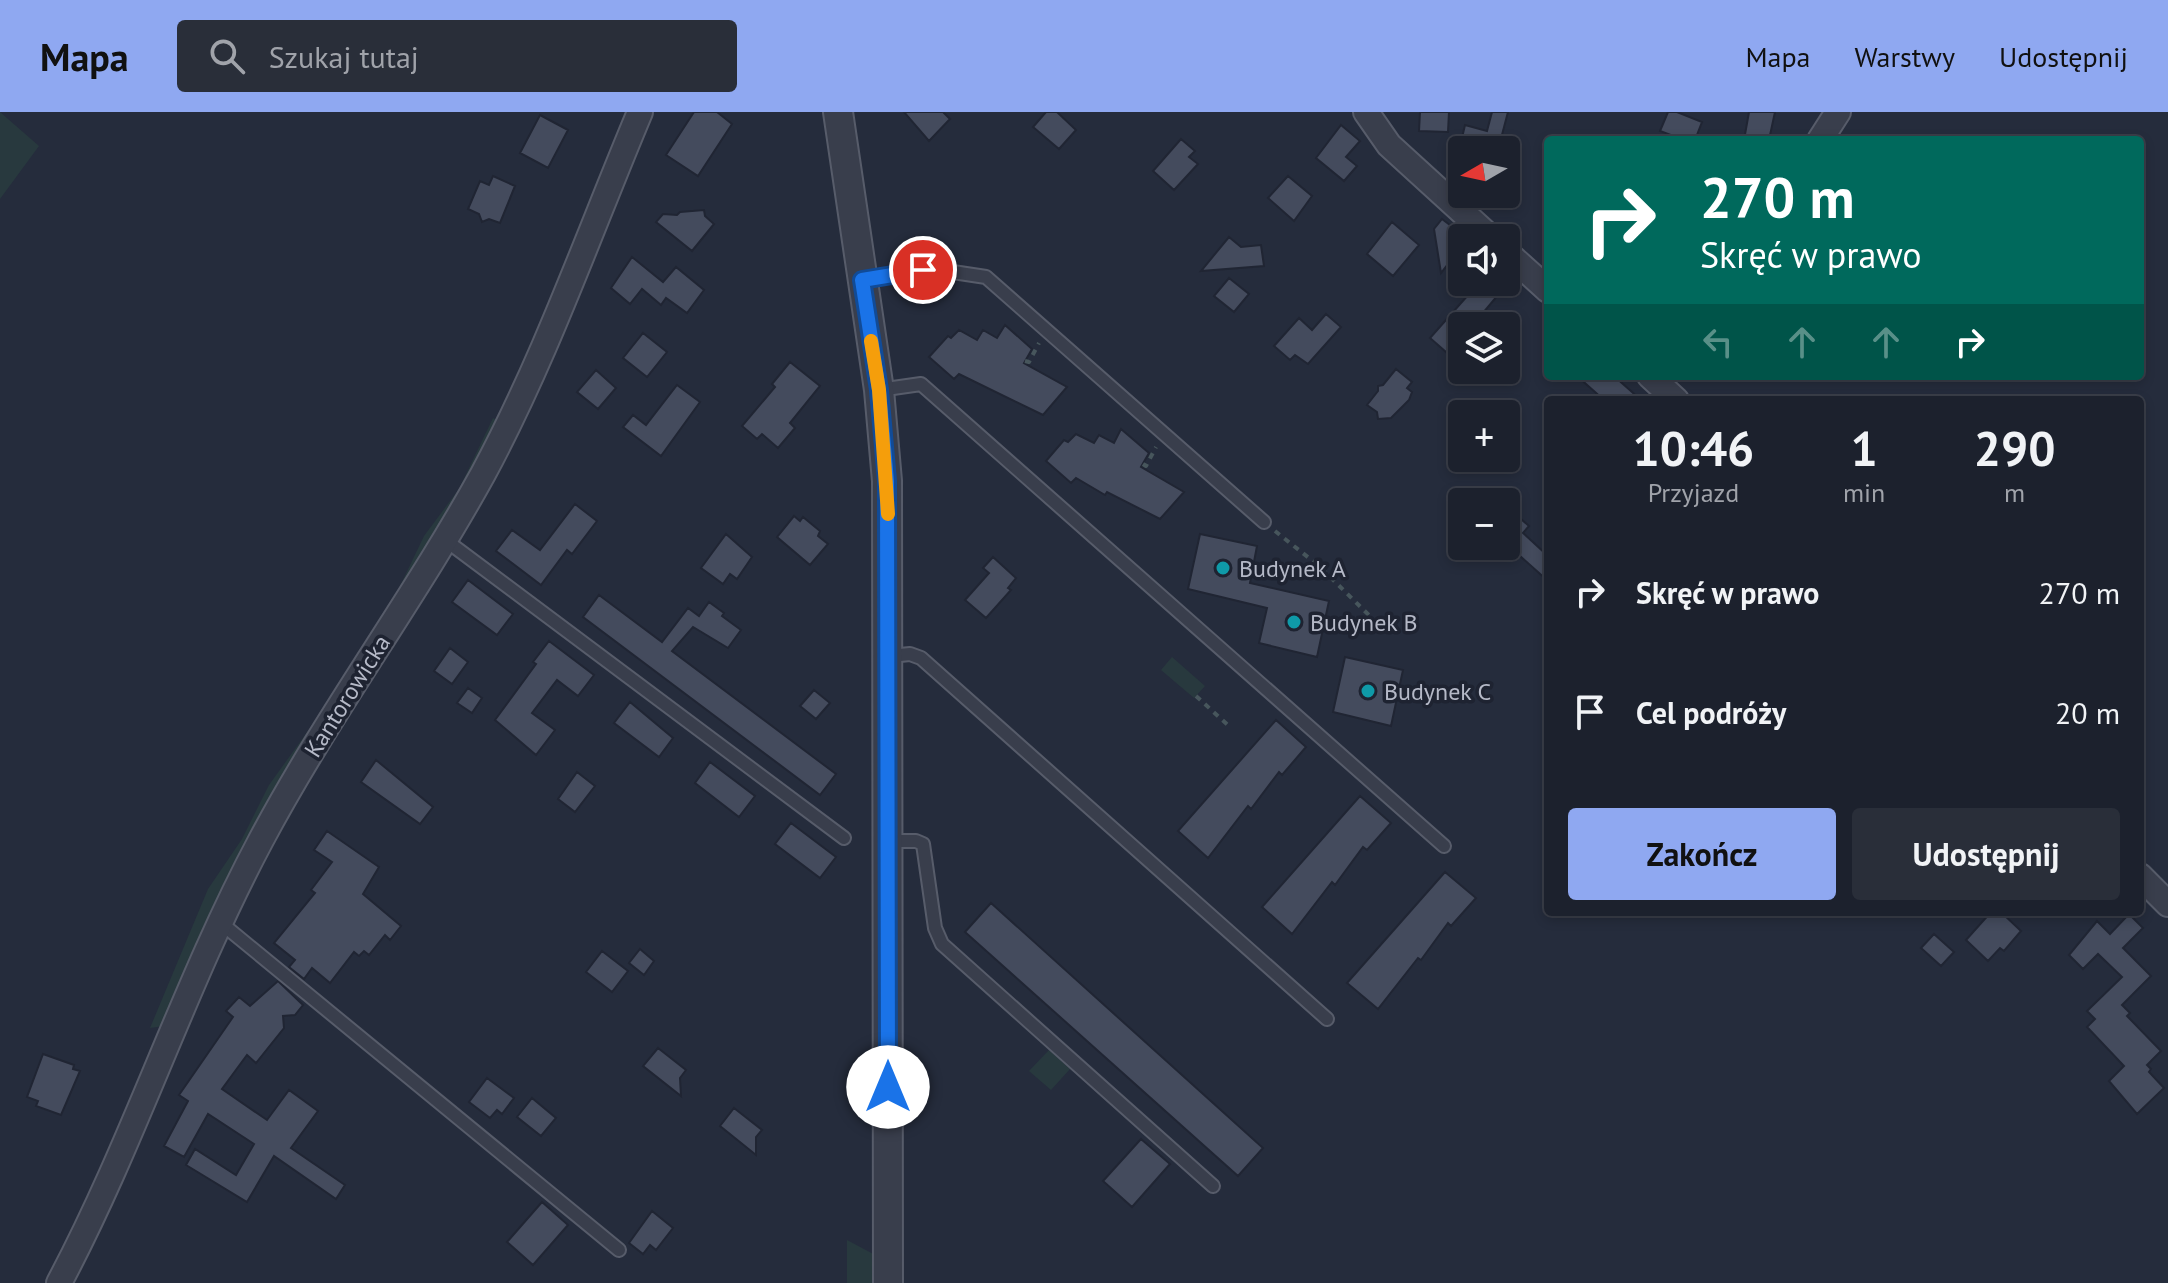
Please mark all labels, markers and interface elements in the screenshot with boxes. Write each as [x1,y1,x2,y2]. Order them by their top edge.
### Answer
search box [177,20,737,92]
text: Mapa [40,32,129,81]
icon: search [205,34,249,78]
text: Szukaj tutaj [269,37,419,76]
text: Mapa [1745,38,1811,75]
text: Warstwy [1855,38,1955,75]
text: Udostępnij [1999,38,2128,75]
north arrow [1448,136,1520,208]
map controls [1448,136,1520,560]
text: 270 m [1700,161,1855,233]
icon: right [1568,168,1672,272]
button: sound [1448,224,1520,296]
text: Skręć w prawo [1700,231,1922,278]
pin [889,236,957,304]
icon: arrive [901,248,945,292]
button: layers [1448,312,1520,384]
icon: left [1696,320,1740,364]
icon: ahead [1780,320,1824,364]
icon: ahead [1864,320,1908,364]
icon: right [1948,320,1992,364]
button: + [1448,400,1520,472]
text: 10:46 [1633,417,1754,479]
text: 1 [1850,417,1878,479]
text: 290 [1974,417,2055,479]
text: Przyjazd [1648,476,1739,509]
text: min [1843,476,1885,509]
text: m [2004,476,2025,509]
button: − [1448,488,1520,560]
place label: Budynek A [1239,553,1346,584]
marker: Budynek A [1214,559,1232,577]
icon: right [1568,570,1612,614]
text: Skręć w prawo [1636,573,1819,612]
text: 270 m [2039,573,2120,612]
place label: Budynek B [1310,607,1418,638]
marker: Budynek B [1285,613,1303,631]
street label: Kantorowicka [297,629,397,763]
place label: Budynek C [1384,676,1491,707]
marker: Budynek C [1359,682,1377,700]
icon: arrive [1568,690,1612,734]
text: Cel podróży [1636,693,1786,732]
text: 20 m [2055,693,2120,732]
button: Zakończ [1568,808,1836,900]
button: Udostępnij [1852,808,2120,900]
position arrow [846,1045,930,1129]

